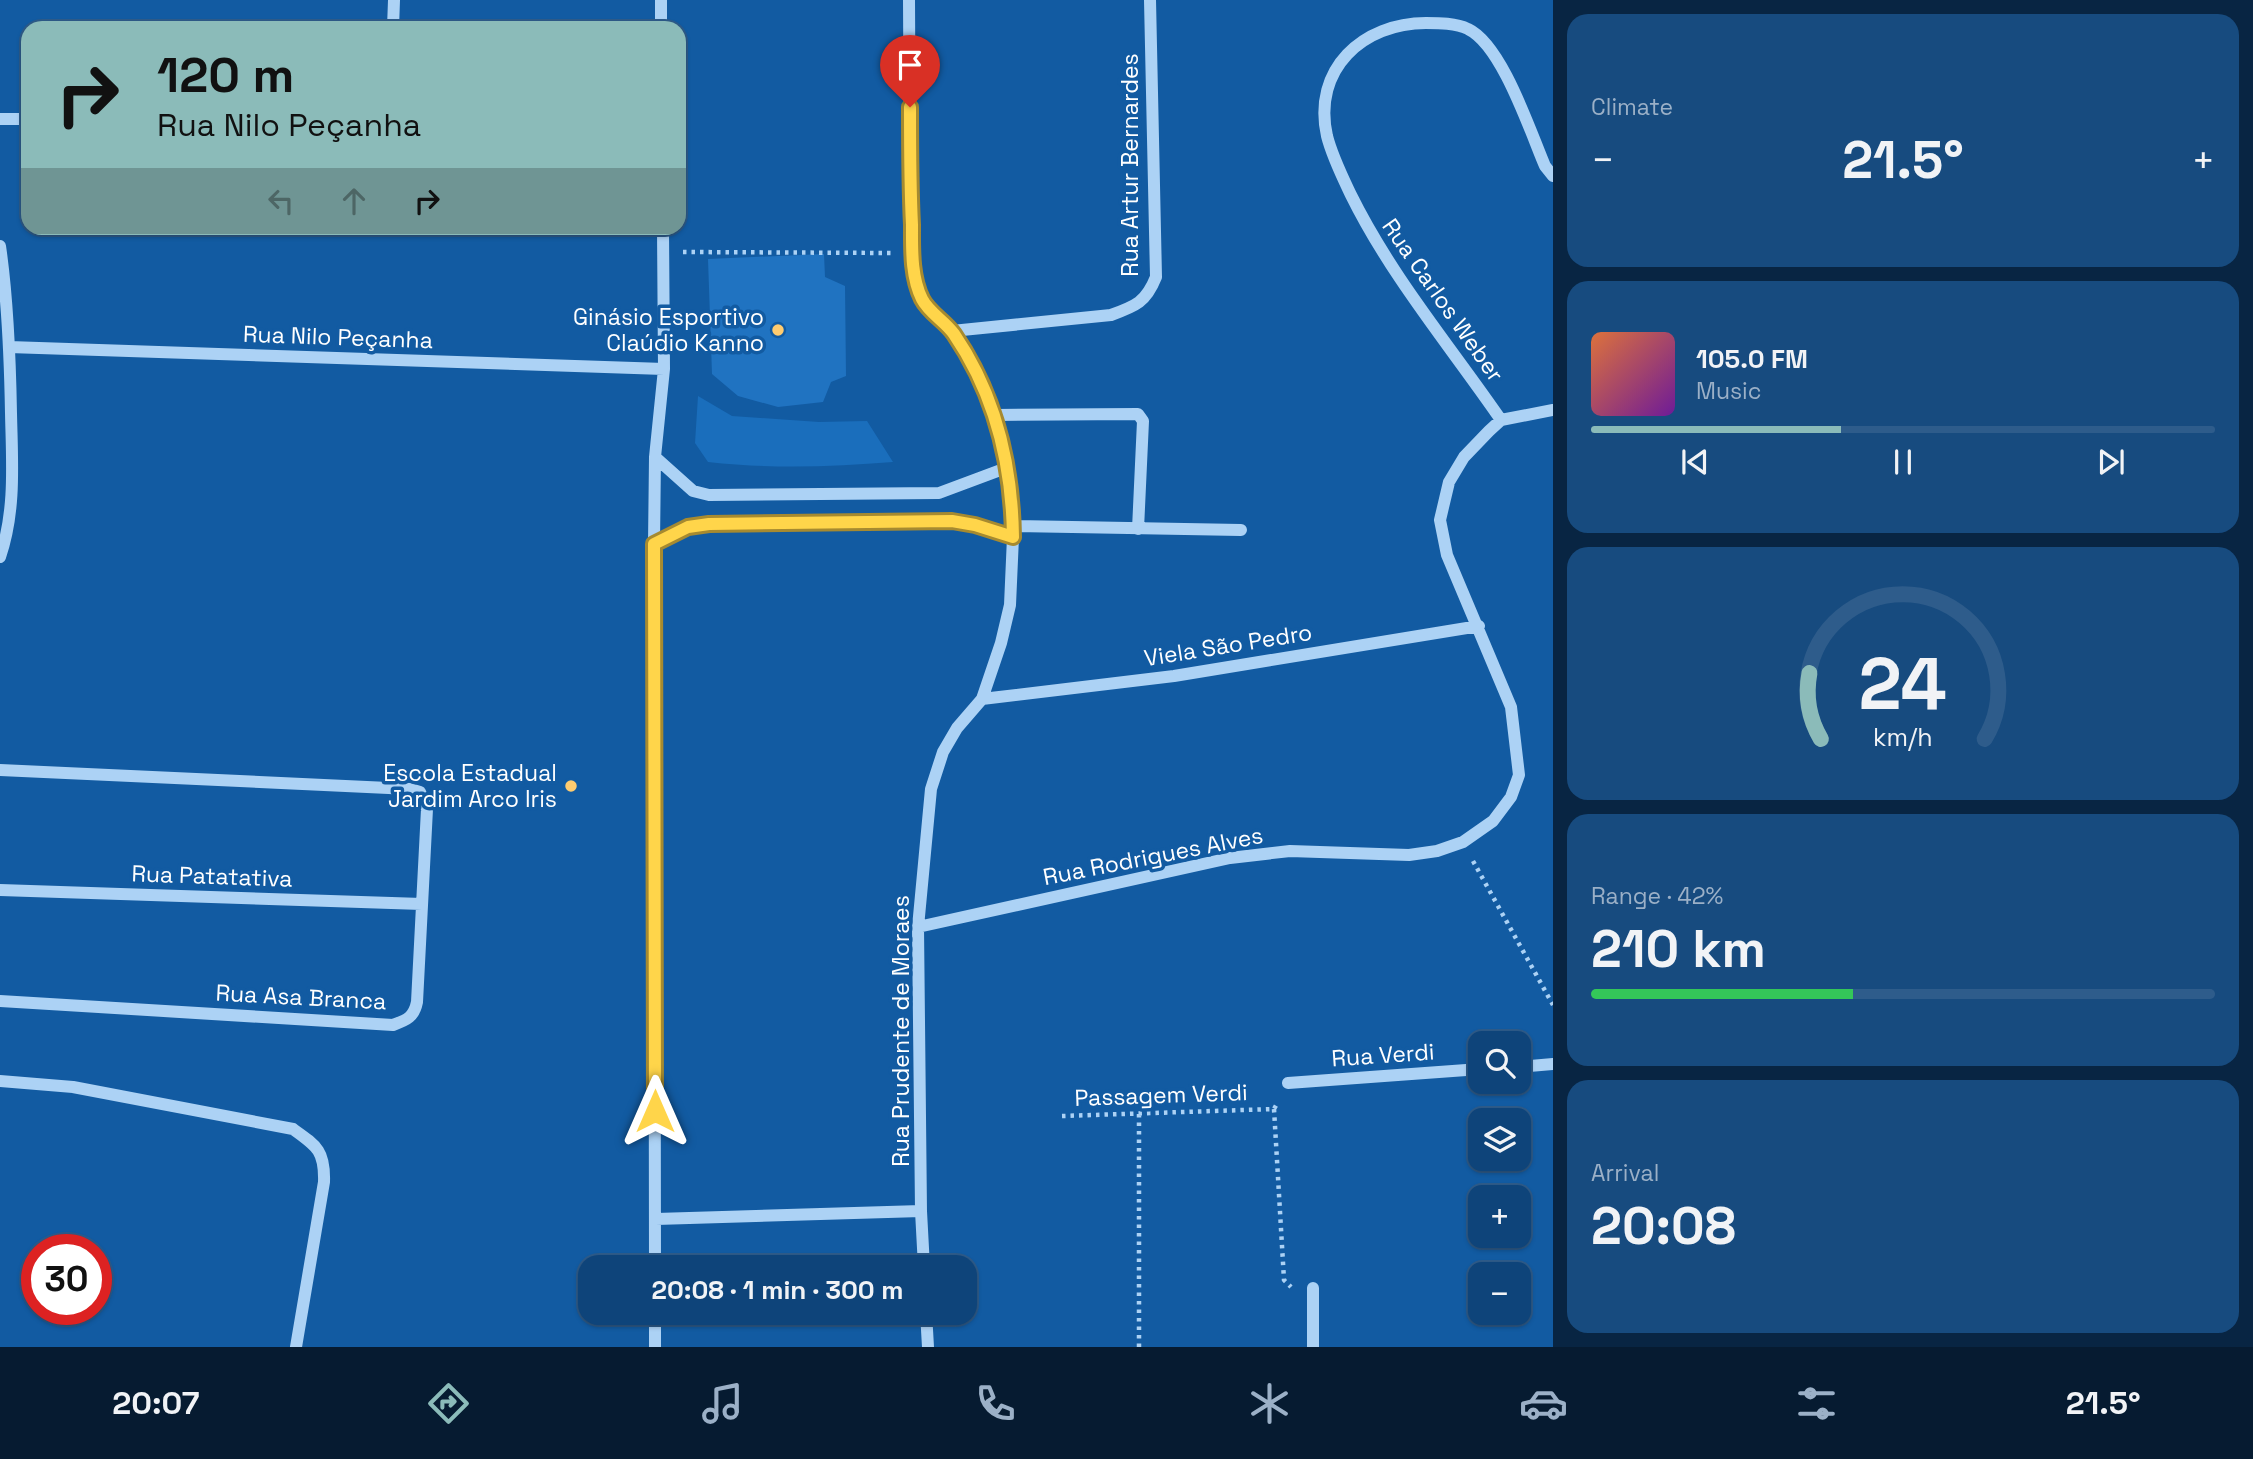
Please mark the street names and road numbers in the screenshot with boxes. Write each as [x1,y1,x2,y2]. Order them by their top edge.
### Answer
street label: Rua Artur Bernardes [1115,53,1145,277]
street label: Rua Carlos Weber [1375,213,1511,387]
street label: Rua Nilo Peçanha [243,319,433,355]
street label: Viela São Pedro [1142,617,1314,673]
street label: Rua Rodrigues Alves [1040,820,1266,892]
street label: Rua Patatativa [131,858,293,894]
street label: Rua Prudente de Moraes [886,895,916,1167]
street label: Rua Asa Branca [215,978,387,1016]
street label: Rua Verdi [1331,1036,1435,1074]
street label: Passagem Verdi [1074,1077,1248,1113]

